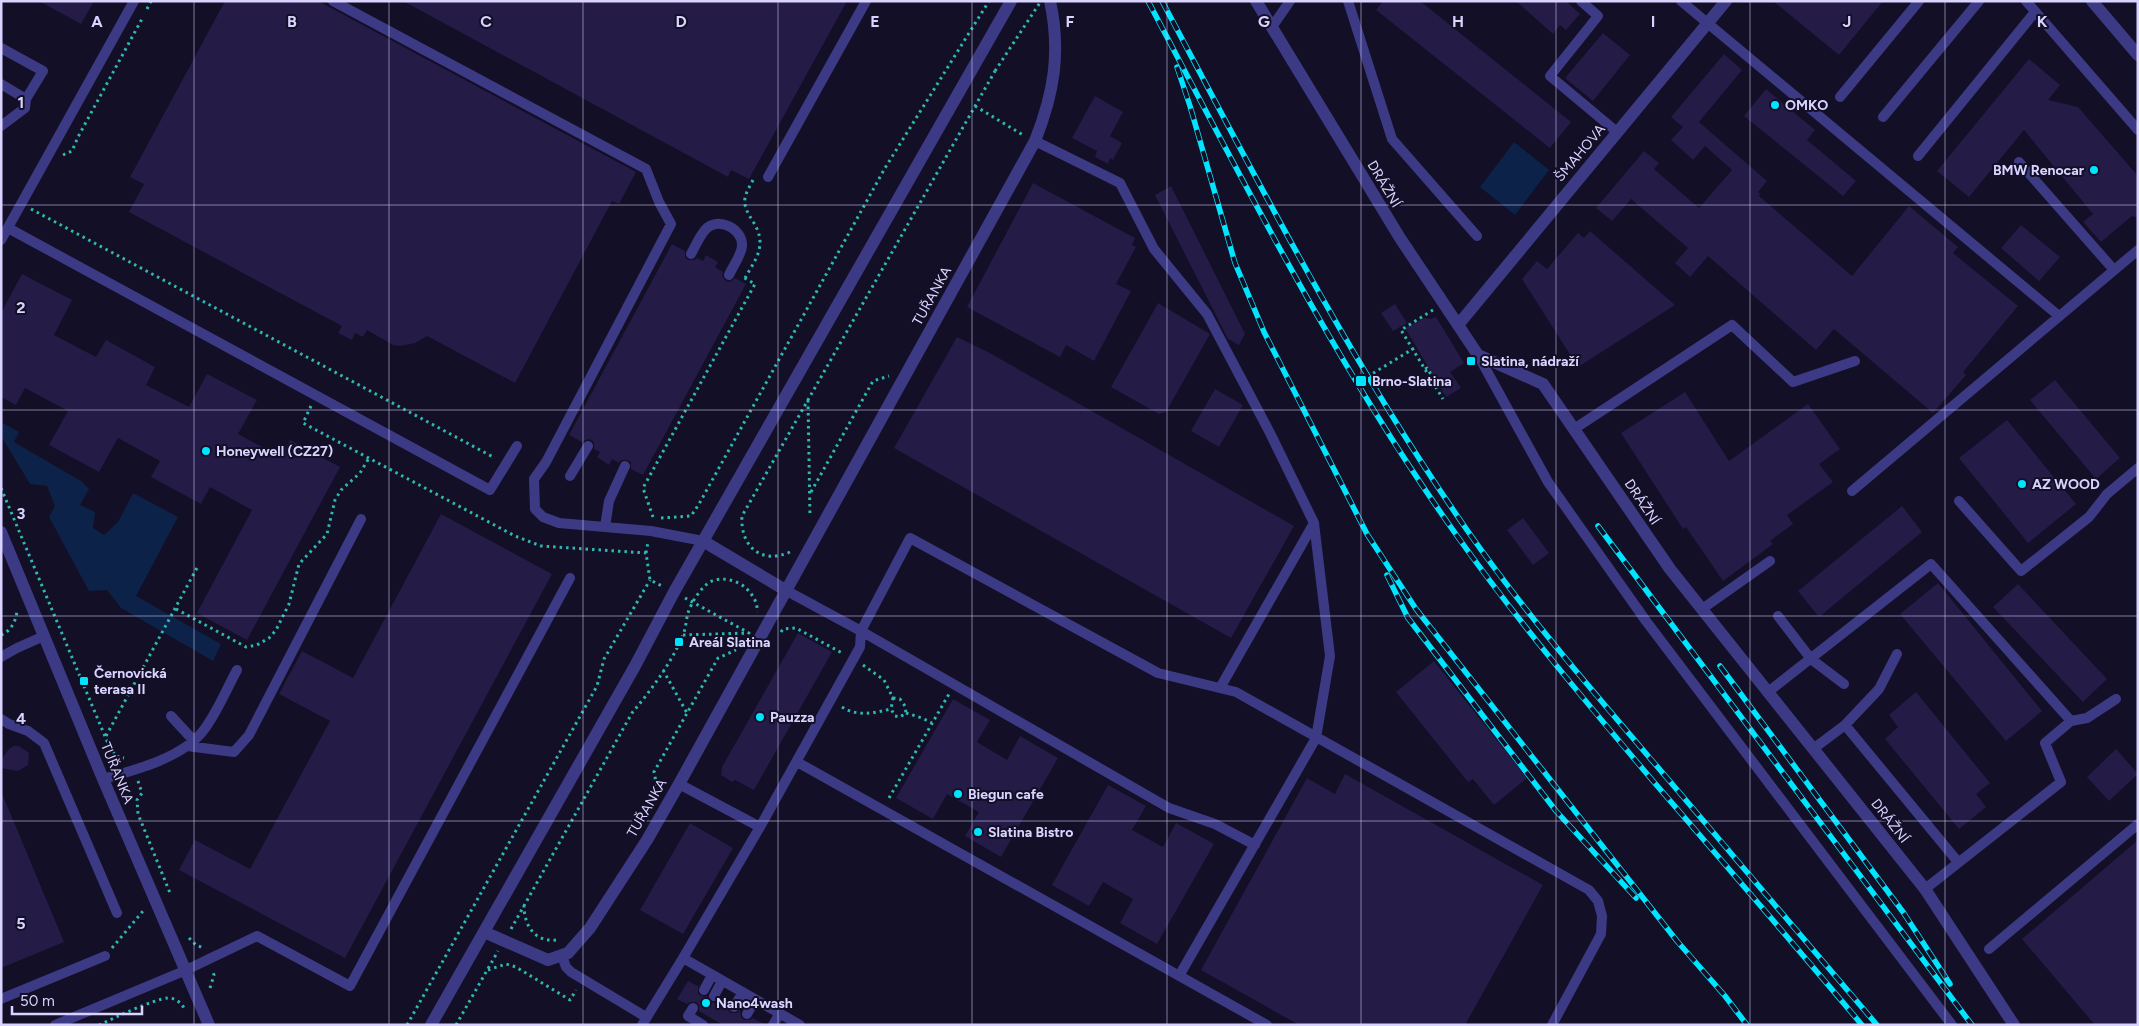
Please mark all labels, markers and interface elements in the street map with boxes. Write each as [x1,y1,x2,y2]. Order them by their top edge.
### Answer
text: A [91,12,103,31]
text: B [287,12,297,31]
text: C [480,12,492,31]
text: D [675,12,687,31]
text: E [870,12,880,31]
text: F [1066,12,1075,31]
text: G [1258,12,1270,31]
text: H [1452,12,1464,31]
text: I [1651,12,1655,31]
text: J [1843,12,1851,31]
text: K [2037,12,2048,31]
text: 1 [18,93,24,112]
place label: OMKO [1785,97,1828,114]
marker: OMKO [1769,99,1781,111]
street label: ŠMAHOVA [1551,120,1609,185]
street label: DRÁŽNÍ [1363,158,1405,211]
place label: BMW Renocar [1993,162,2085,179]
marker: BMW Renocar [2088,164,2100,176]
street label: TUŘANKA [909,263,955,328]
text: 2 [16,298,26,317]
place label: Slatina, nádraží [1481,353,1580,370]
marker: Slatina, nádraží [1465,355,1477,367]
place label: Brno-Slatina [1372,373,1452,390]
marker: Brno-Slatina [1354,374,1368,388]
place label: Honeywell (CZ27) [216,443,333,460]
marker: Honeywell (CZ27) [200,445,212,457]
street label: DRÁŽNÍ [1621,476,1664,529]
place label: AZ WOOD [2032,476,2100,493]
marker: AZ WOOD [2016,478,2028,490]
text: 3 [17,504,26,523]
place label: Areál Slatina [689,634,770,651]
marker: Areál Slatina [673,636,685,648]
place label: Černovická terasa II [94,665,167,698]
marker: Černovická terasa II [78,675,90,687]
text: 4 [16,709,26,728]
place label: Pauzza [770,709,815,726]
marker: Pauzza [754,711,766,723]
street label: TUŘANKA [97,740,137,807]
street label: TUŘANKA [623,775,671,840]
place label: Biegun cafe [968,786,1044,803]
marker: Biegun cafe [952,788,964,800]
street label: DRÁŽNÍ [1867,795,1913,847]
place label: Slatina Bistro [988,824,1073,841]
marker: Slatina Bistro [972,826,984,838]
text: 5 [16,914,26,933]
scale bar [12,984,142,1016]
text: 50 m [20,992,55,1010]
place label: Nano4wash [716,995,793,1012]
marker: Nano4wash [700,997,712,1009]

